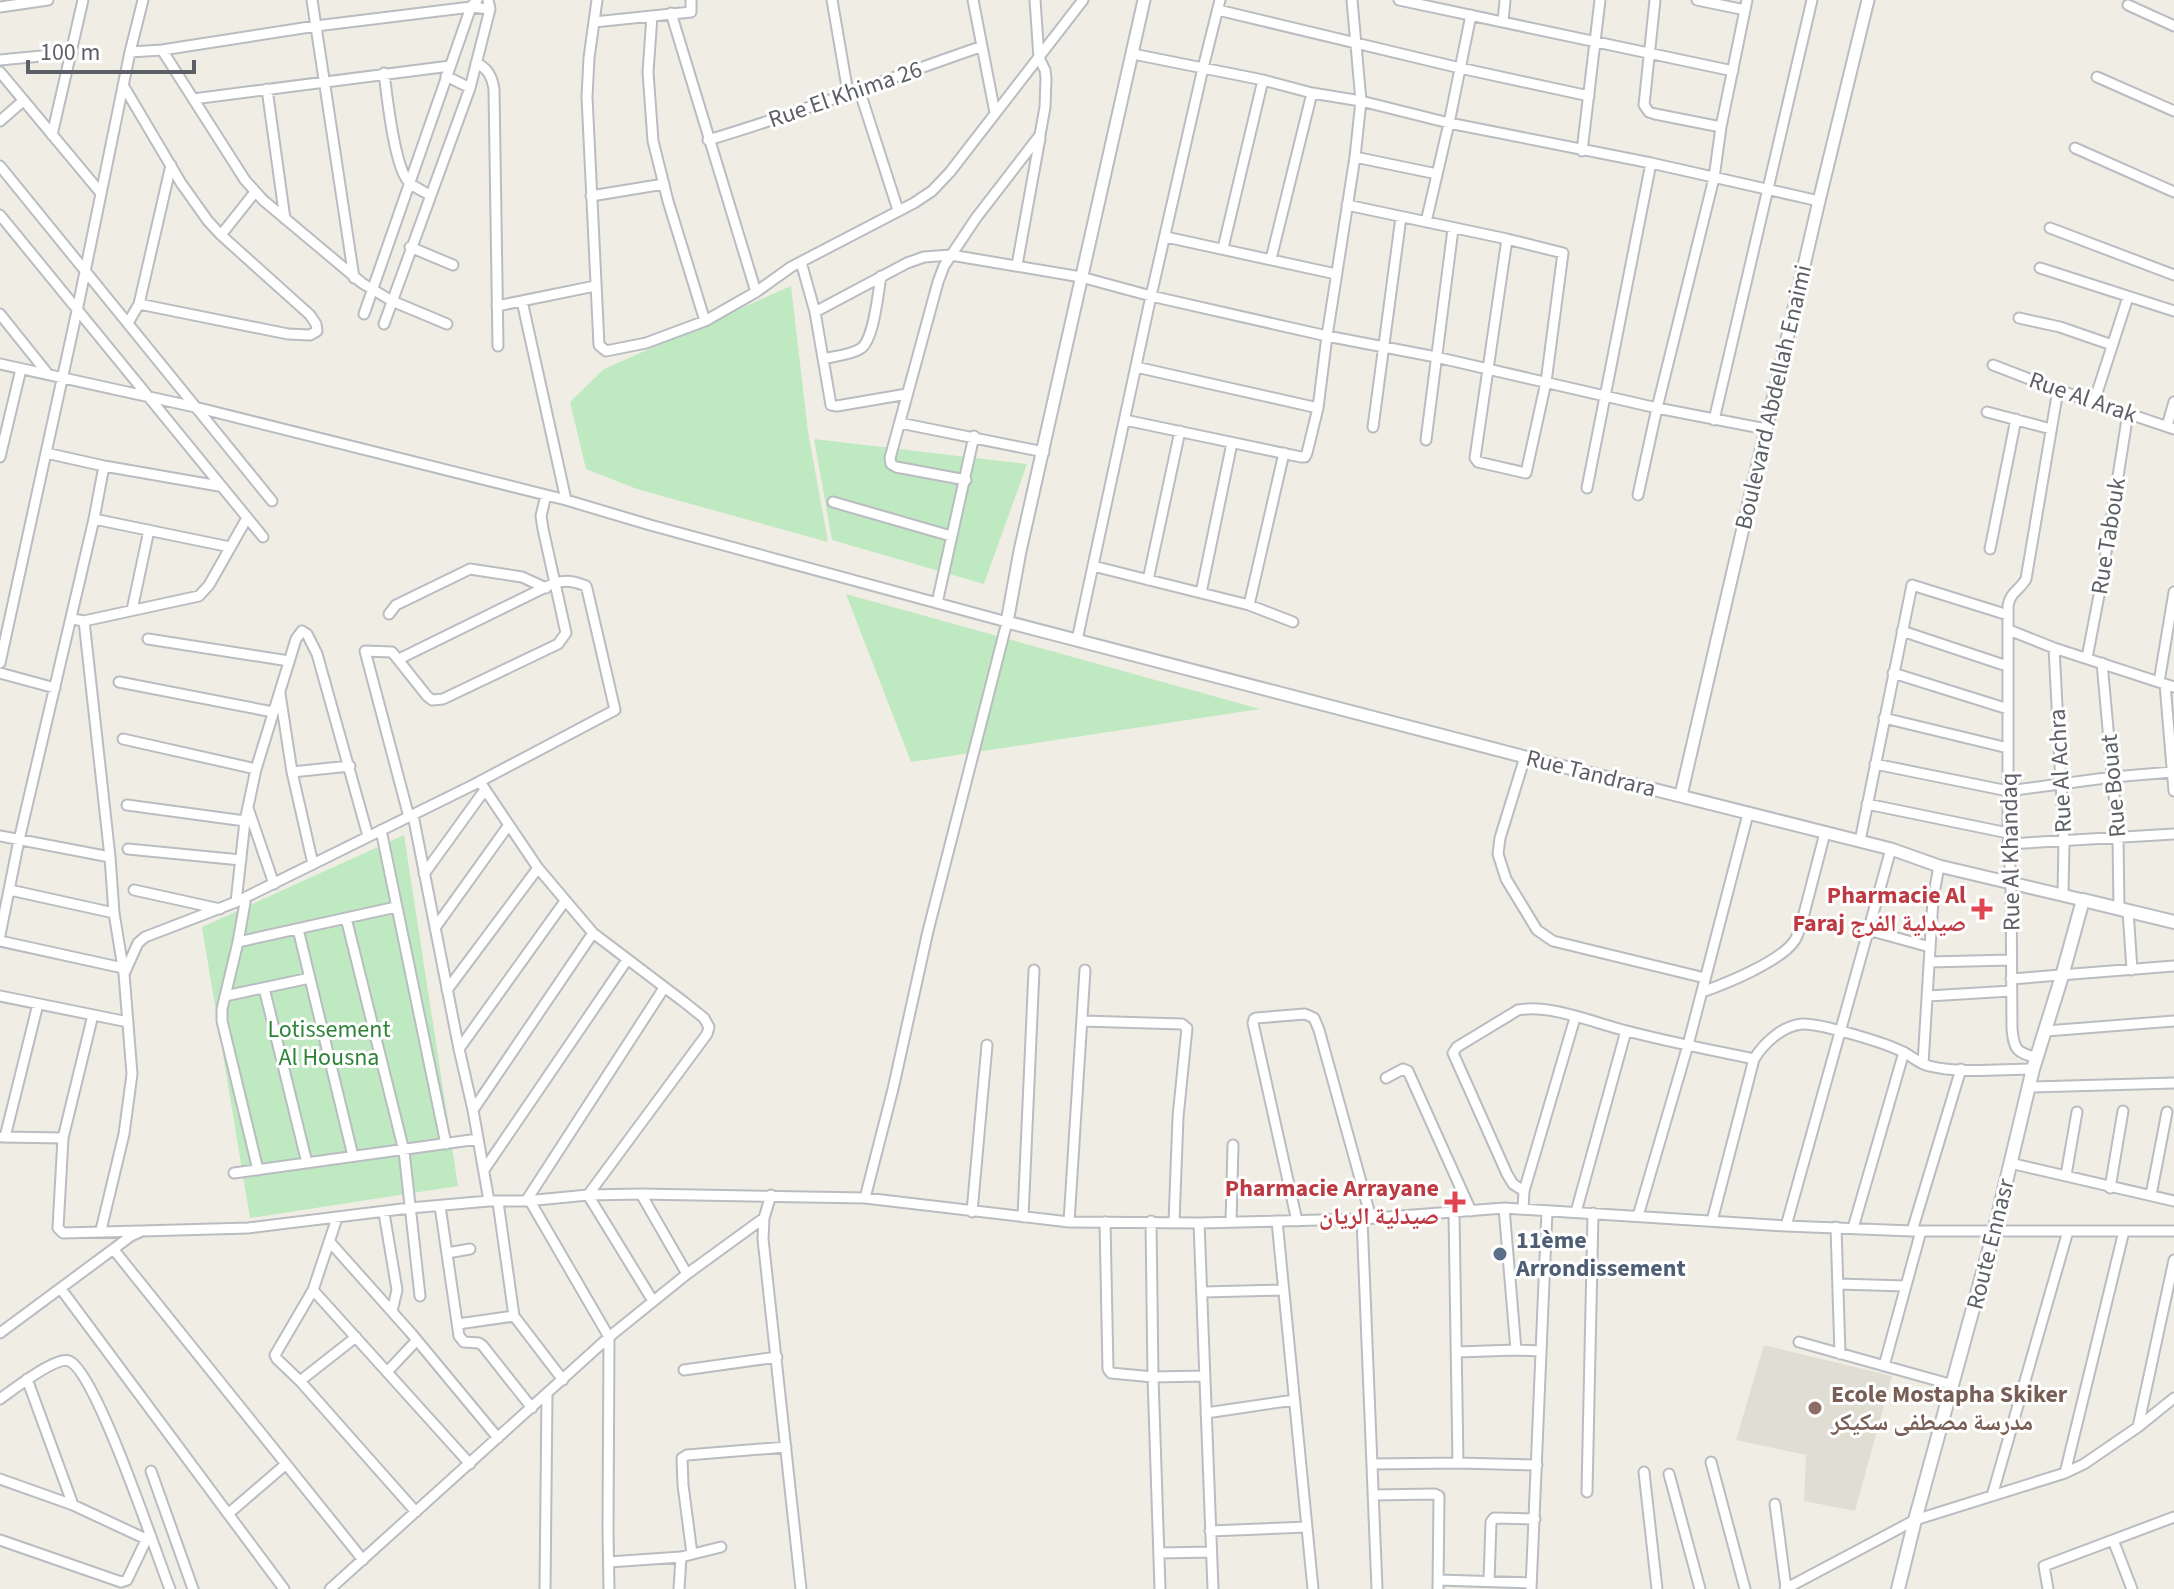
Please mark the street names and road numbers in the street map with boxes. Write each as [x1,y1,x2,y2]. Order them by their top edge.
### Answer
street label: Rue El Khima 26 [764,52,927,137]
street label: Boulevard Abdellah Enaimi [1726,261,1821,533]
street label: Rue Al Arak [2024,363,2142,432]
street label: Rue Tabouk [2082,475,2135,597]
street label: Rue Al Achra [2040,708,2081,834]
street label: Rue Bouat [2092,733,2135,839]
street label: Rue Tandrara [1522,740,1660,807]
street label: Rue Al Khandaq [1992,773,2029,931]
street label: Route Ennasr [1957,1175,2024,1313]

